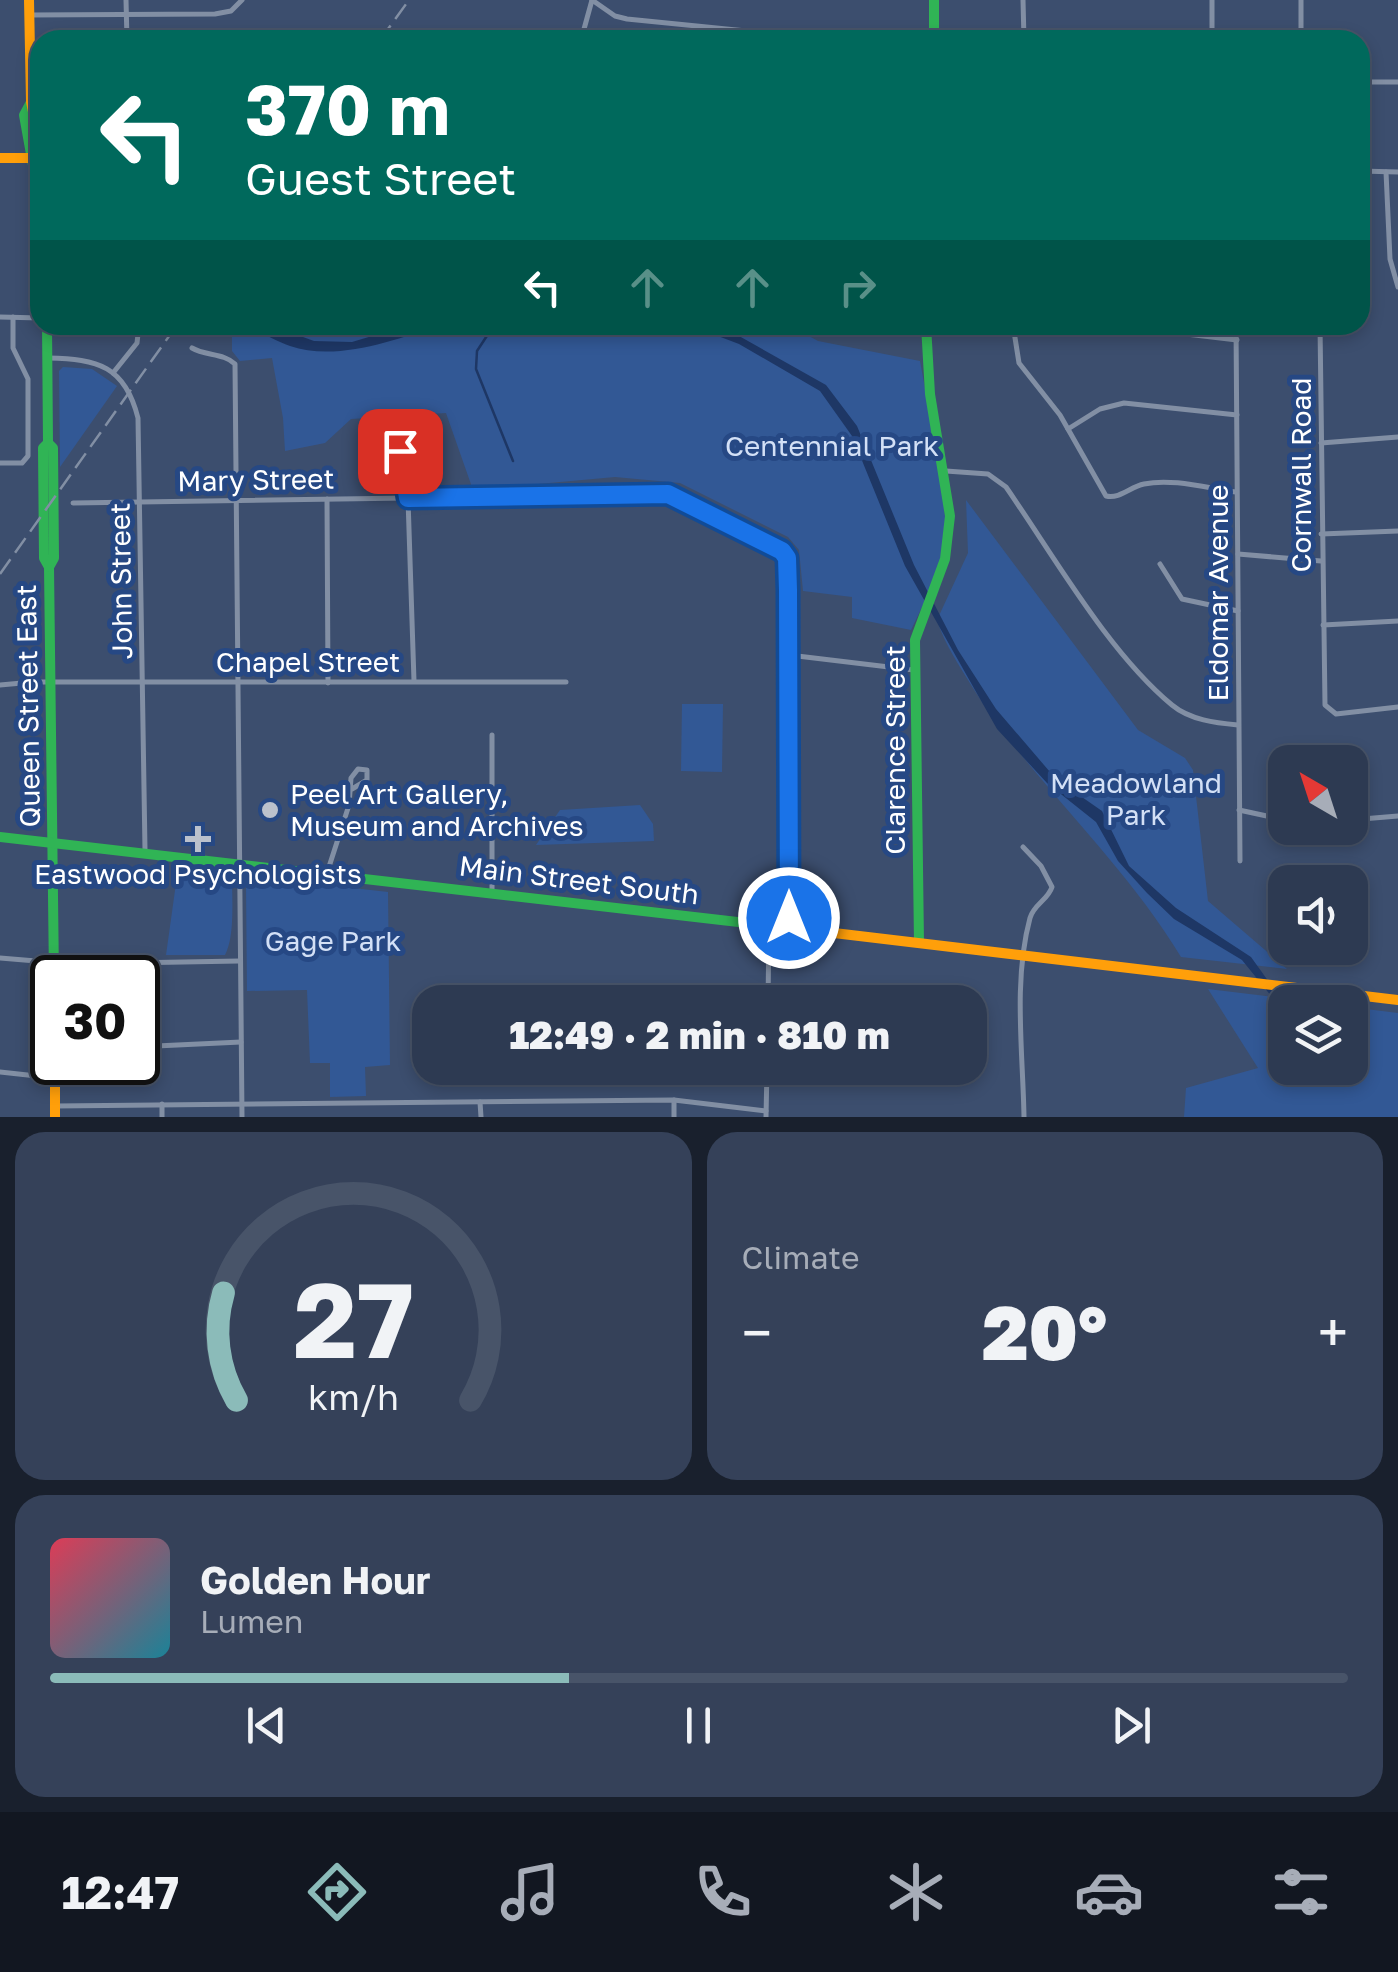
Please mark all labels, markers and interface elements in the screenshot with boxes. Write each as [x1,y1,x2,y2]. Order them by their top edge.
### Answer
text: 370 m [245,66,450,150]
icon: left [80,70,210,200]
text: Guest Street [245,151,516,205]
icon: left [515,260,570,315]
icon: ahead [620,260,675,315]
icon: ahead [725,260,780,315]
icon: right [830,260,885,315]
street label: Cornwall Road [1284,377,1317,573]
pin [358,409,443,494]
icon: arrive [373,424,428,479]
park label: Centennial Park [725,429,939,462]
street label: Mary Street [177,462,335,497]
street label: Eldomar Avenue [1201,484,1234,702]
street label: John Street [103,502,138,660]
street label: Queen Street East [9,584,46,828]
street label: Chapel Street [216,645,400,678]
street label: Clarence Street [878,645,911,855]
north arrow [1268,745,1368,845]
map controls [1268,745,1368,1085]
park label: Meadowland Park [1050,766,1222,831]
place label: Peel Art Gallery, Museum and Archives [290,777,584,842]
marker: Peel Art Gallery, Museum and Archives [259,799,281,821]
marker: Eastwood Psychologists [185,826,211,852]
street label: Main Street South [457,848,701,911]
place label: Eastwood Psychologists [34,857,362,890]
button: sound [1268,865,1368,965]
position arrow [737,866,841,970]
park label: Gage Park [265,924,402,957]
speed limit sign: 30 [30,955,160,1085]
button: layers [1268,985,1368,1085]
text: 12:49 · 2 min · 810 m [509,1012,890,1057]
text: Climate [742,1238,860,1276]
text: 27 [293,1256,413,1381]
text: 20° [982,1286,1107,1377]
text: − [742,1299,772,1365]
text: + [1318,1299,1348,1365]
text: km/h [308,1375,399,1418]
text: Golden Hour [200,1557,431,1602]
text: Lumen [200,1602,304,1640]
icon: previous [239,1698,294,1753]
icon: pause [671,1698,726,1753]
icon: next [1104,1698,1159,1753]
icon: directions [302,1857,372,1927]
icon: music [495,1857,565,1927]
icon: phone [688,1857,758,1927]
icon: climate [881,1857,951,1927]
icon: car [1074,1857,1144,1927]
icon: filters [1266,1857,1336,1927]
text: 12:47 [61,1865,179,1919]

